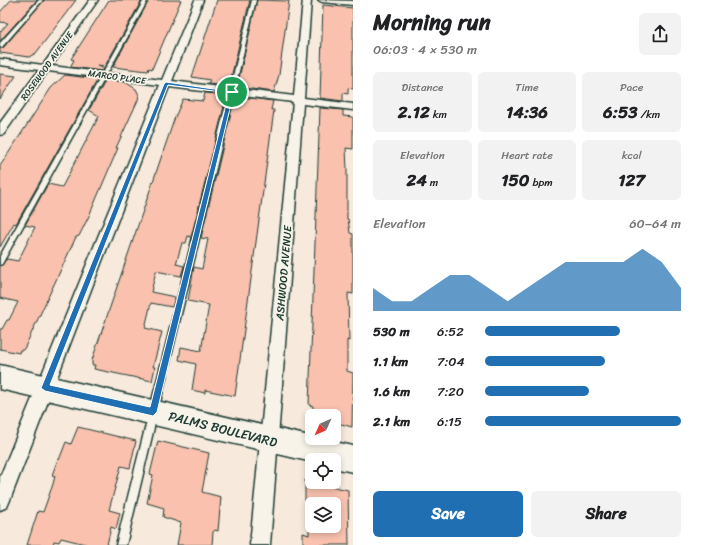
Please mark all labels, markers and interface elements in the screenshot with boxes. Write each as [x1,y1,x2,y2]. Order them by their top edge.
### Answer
text: Morning run [373,3,491,42]
button: share [639,13,681,55]
street label: ROSEWOOD AVENUE [16,27,78,104]
text: 06:03 · 4 × 530 m [373,38,477,61]
street label: MARCO PLACE [87,65,148,89]
pin [215,75,249,109]
text: Distance [401,78,443,97]
text: Time [515,78,539,97]
text: Pace [620,78,643,97]
icon: arrive [221,81,243,103]
text: 2.12 [398,97,430,127]
text: 14:36 [506,97,548,127]
text: 6:53 [603,97,638,127]
text: km [430,105,447,124]
text: /km [638,105,660,124]
text: Elevation [400,146,445,165]
text: Heart rate [501,146,553,165]
text: kcal [622,146,642,165]
text: 24 [406,165,427,195]
text: 150 [501,165,530,195]
text: 127 [618,165,645,195]
text: m [427,173,438,192]
text: bpm [530,173,553,192]
text: Elevation [373,212,426,235]
text: 60–64 m [629,212,681,235]
street label: ASHWOOD AVENUE [270,224,298,322]
text: 530 m [373,320,410,343]
text: 6:52 [437,320,464,343]
text: 1.1 km [373,350,408,373]
text: 7:04 [437,350,465,373]
text: 1.6 km [373,380,410,403]
text: 7:20 [437,380,464,403]
street label: PALMS BOULEVARD [166,404,280,454]
north arrow [305,409,341,445]
map controls [305,409,341,533]
text: 2.1 km [373,410,410,433]
text: 6:15 [437,410,462,433]
button: locate [305,453,341,489]
button: Save [373,491,523,537]
button: Share [531,491,681,537]
button: layers [305,497,341,533]

